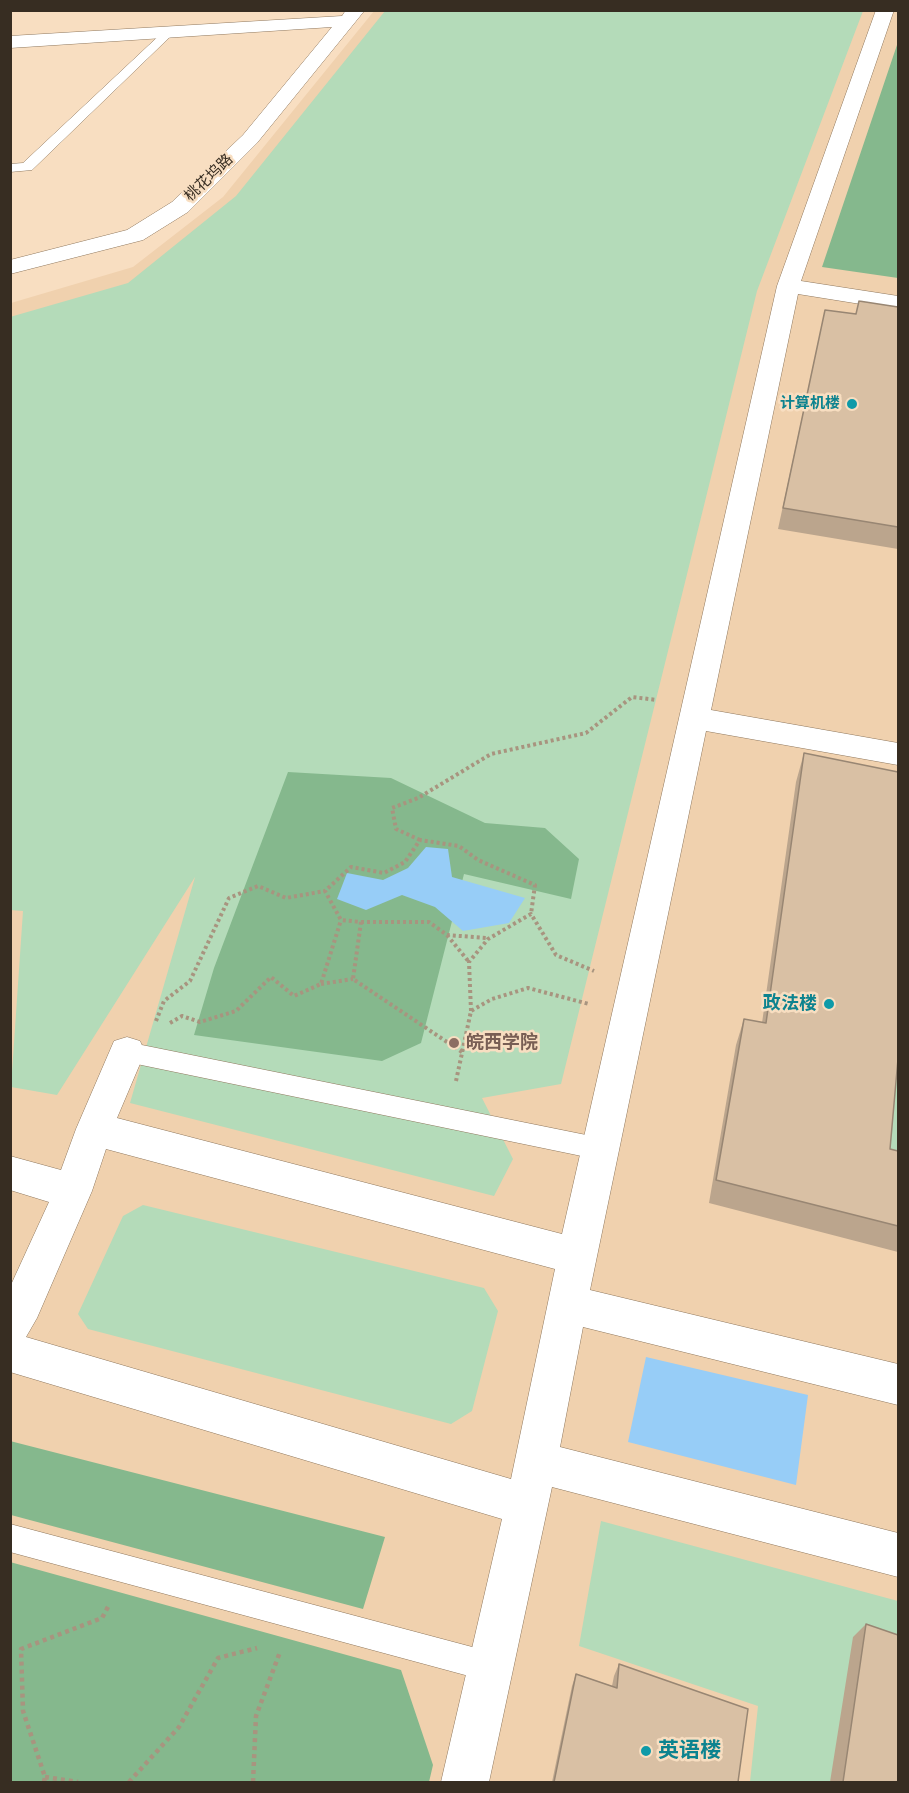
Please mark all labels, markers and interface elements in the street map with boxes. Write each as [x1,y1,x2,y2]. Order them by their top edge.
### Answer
street label: 桃花坞路 [181,151,237,205]
place label: 计算机楼 [780,395,840,413]
marker: 计算机楼 [845,397,859,411]
place label: 政法楼 [763,993,817,1015]
marker: 政法楼 [822,997,836,1011]
place label: 皖西学院 [466,1032,538,1054]
marker: 皖西学院 [447,1036,461,1050]
place label: 英语楼 [658,1738,721,1764]
marker: 英语楼 [639,1744,653,1758]

